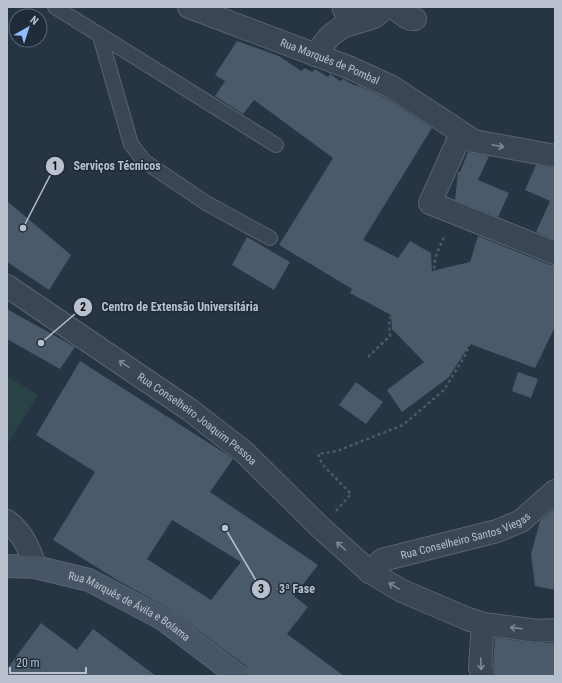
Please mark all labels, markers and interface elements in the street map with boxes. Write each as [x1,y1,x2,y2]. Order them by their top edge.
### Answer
north arrow [8,8,48,48]
text: N [27,13,41,28]
street label: Rua Marquês de Pombal [278,36,381,87]
one-way arrow [491,142,504,150]
callout: Serviços Técnicos [45,154,169,178]
text: 1 [52,159,58,173]
text: Serviços Técnicos [73,159,161,173]
callout: Centro de Extensão Universitária [73,295,266,319]
text: 2 [80,300,86,314]
text: Centro de Extensão Universitária [102,300,259,314]
one-way arrow [119,360,130,368]
street label: Rua Conselheiro Joaquim Pessoa [135,370,259,468]
street label: Rua Conselheiro Santos Viegas [399,510,533,562]
one-way arrow [336,541,346,551]
street label: Rua Marquês de Ávila e Bolama [67,569,192,644]
callout: 3ª Fase [251,577,323,601]
text: 3 [258,582,264,596]
text: 3ª Fase [279,582,315,596]
one-way arrow [388,582,400,590]
one-way arrow [510,624,523,632]
scale bar [10,649,86,675]
text: 20 m [16,656,40,670]
one-way arrow [477,657,484,670]

